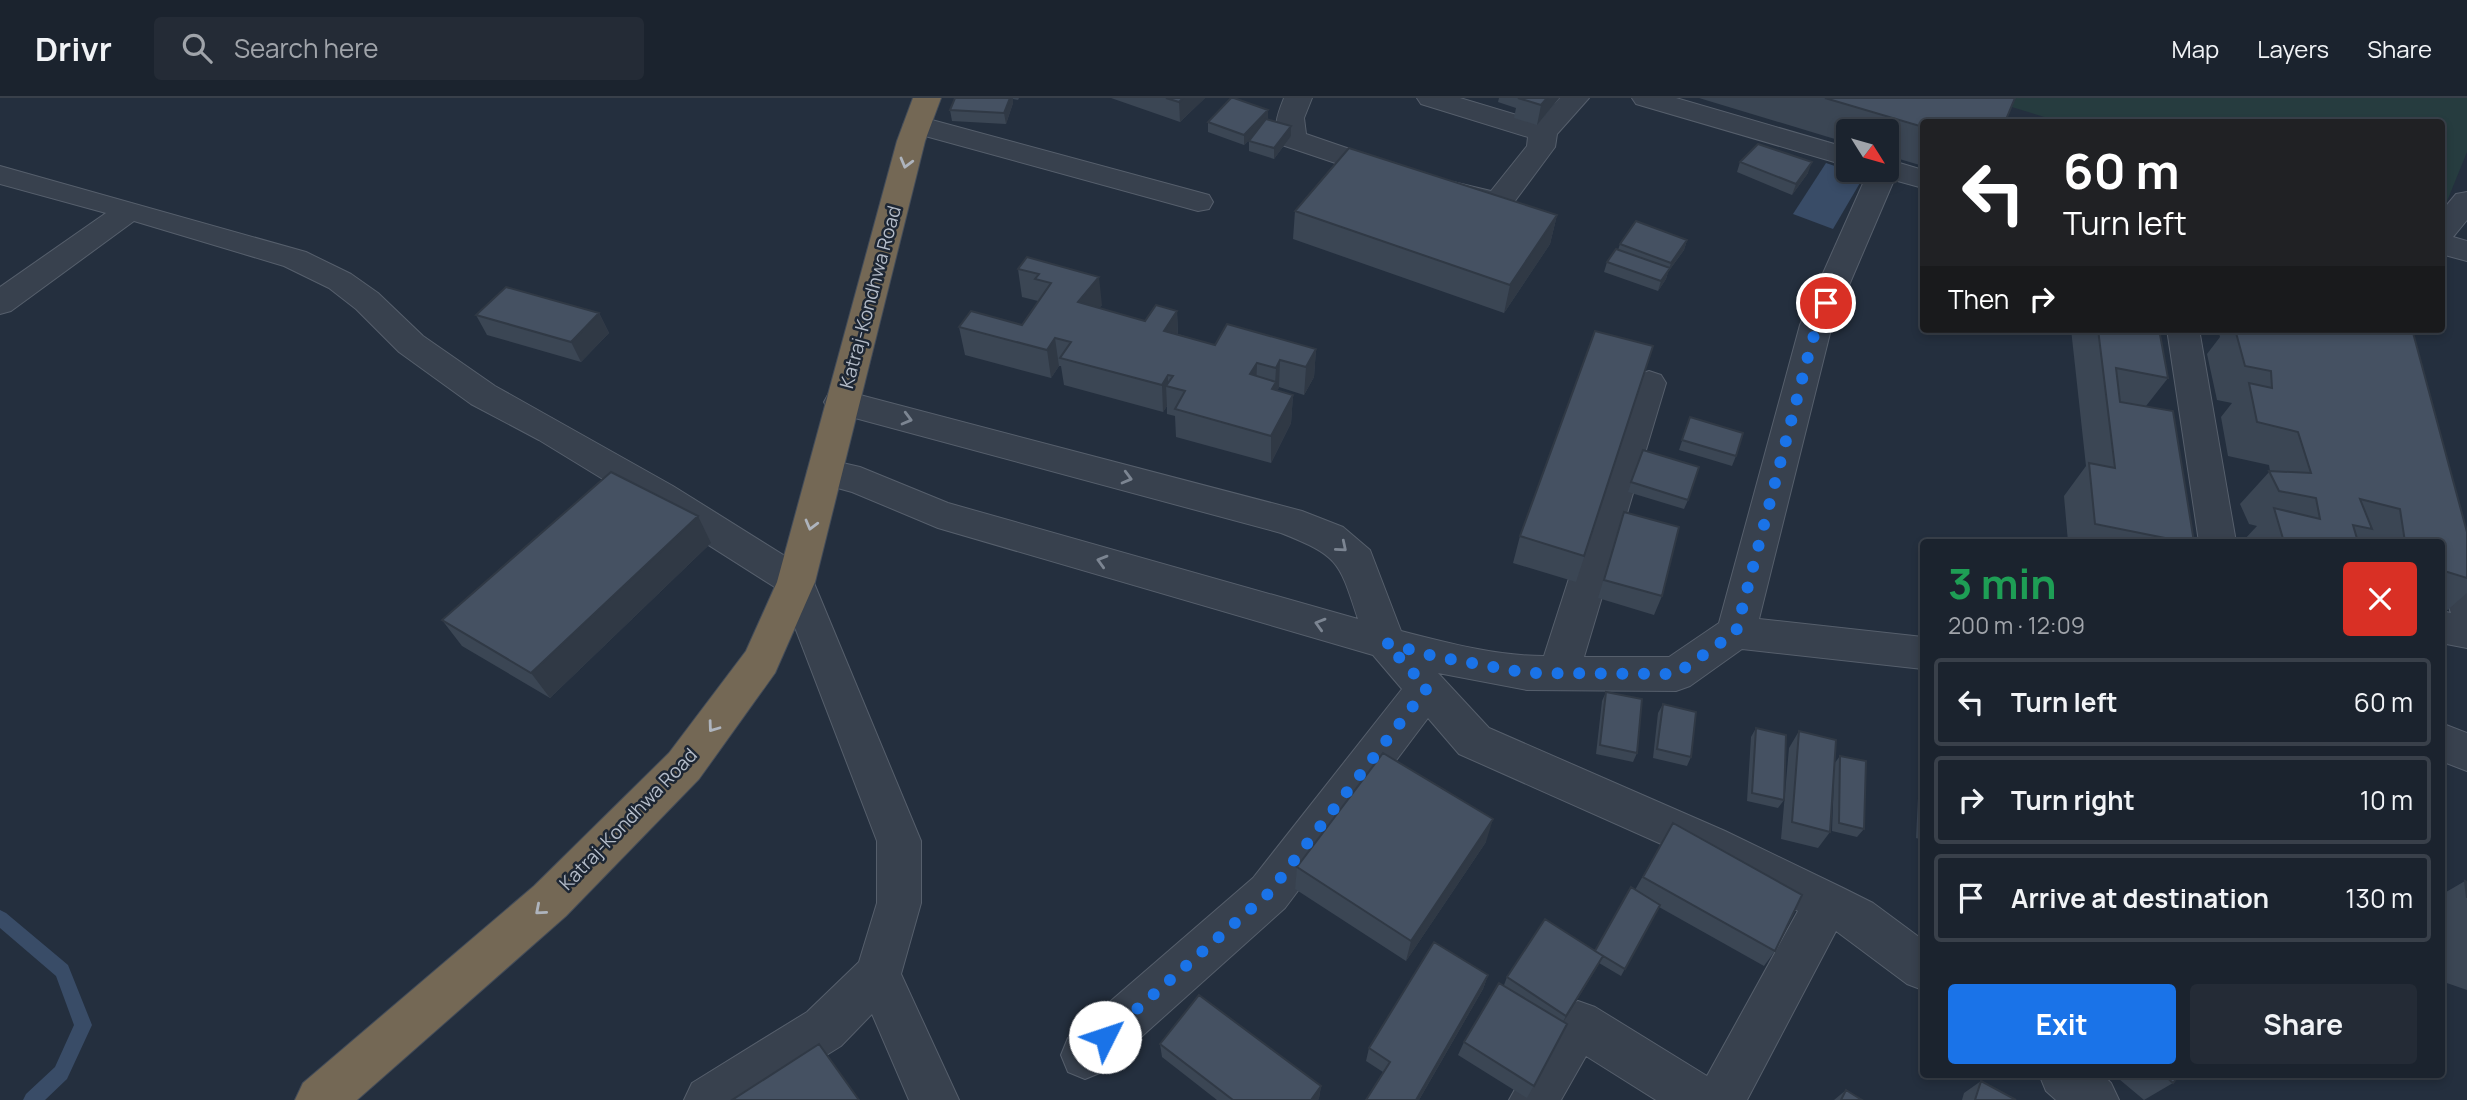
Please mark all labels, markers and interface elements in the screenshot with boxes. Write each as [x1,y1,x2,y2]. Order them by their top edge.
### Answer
search box [154,17,644,80]
text: Drivr [35,26,112,71]
icon: search [178,29,216,67]
text: Search here [234,30,378,66]
text: Map [2172,32,2219,65]
text: Layers [2257,32,2329,65]
text: Share [2367,32,2432,65]
north arrow [1836,119,1899,182]
map controls [1836,119,1899,182]
text: 60 m [2063,137,2180,204]
icon: left [1948,147,2039,238]
one-way arrow [899,156,914,168]
text: Turn left [2063,201,2187,245]
street label: Katraj-Kondhwa Road [833,203,907,391]
pin [1796,273,1856,333]
icon: right [2023,280,2061,318]
text: Then [1948,281,2009,317]
icon: arrive [1807,284,1845,322]
one-way arrow [901,411,913,425]
one-way arrow [1121,470,1133,484]
one-way arrow [805,519,819,531]
one-way arrow [1334,539,1347,551]
text: 3 min [1948,554,2057,612]
one-way arrow [1096,555,1108,570]
button: close [2343,562,2417,636]
text: 200 m · 12:09 [1948,609,2085,641]
one-way arrow [1314,618,1326,633]
icon: left [1952,683,1990,721]
text: Turn left [2011,684,2118,720]
text: 60 m [2354,684,2413,720]
one-way arrow [708,719,721,732]
street label: Katraj-Kondhwa Road [553,742,703,896]
icon: right [1952,781,1990,819]
text: Turn right [2011,782,2135,818]
text: 10 m [2360,782,2413,818]
icon: arrive [1952,879,1990,917]
text: Arrive at destination [2011,880,2269,916]
text: 130 m [2345,880,2413,916]
one-way arrow [535,902,548,914]
button: Exit [1948,984,2176,1064]
button: Share [2190,984,2417,1064]
position arrow [1068,1000,1142,1074]

